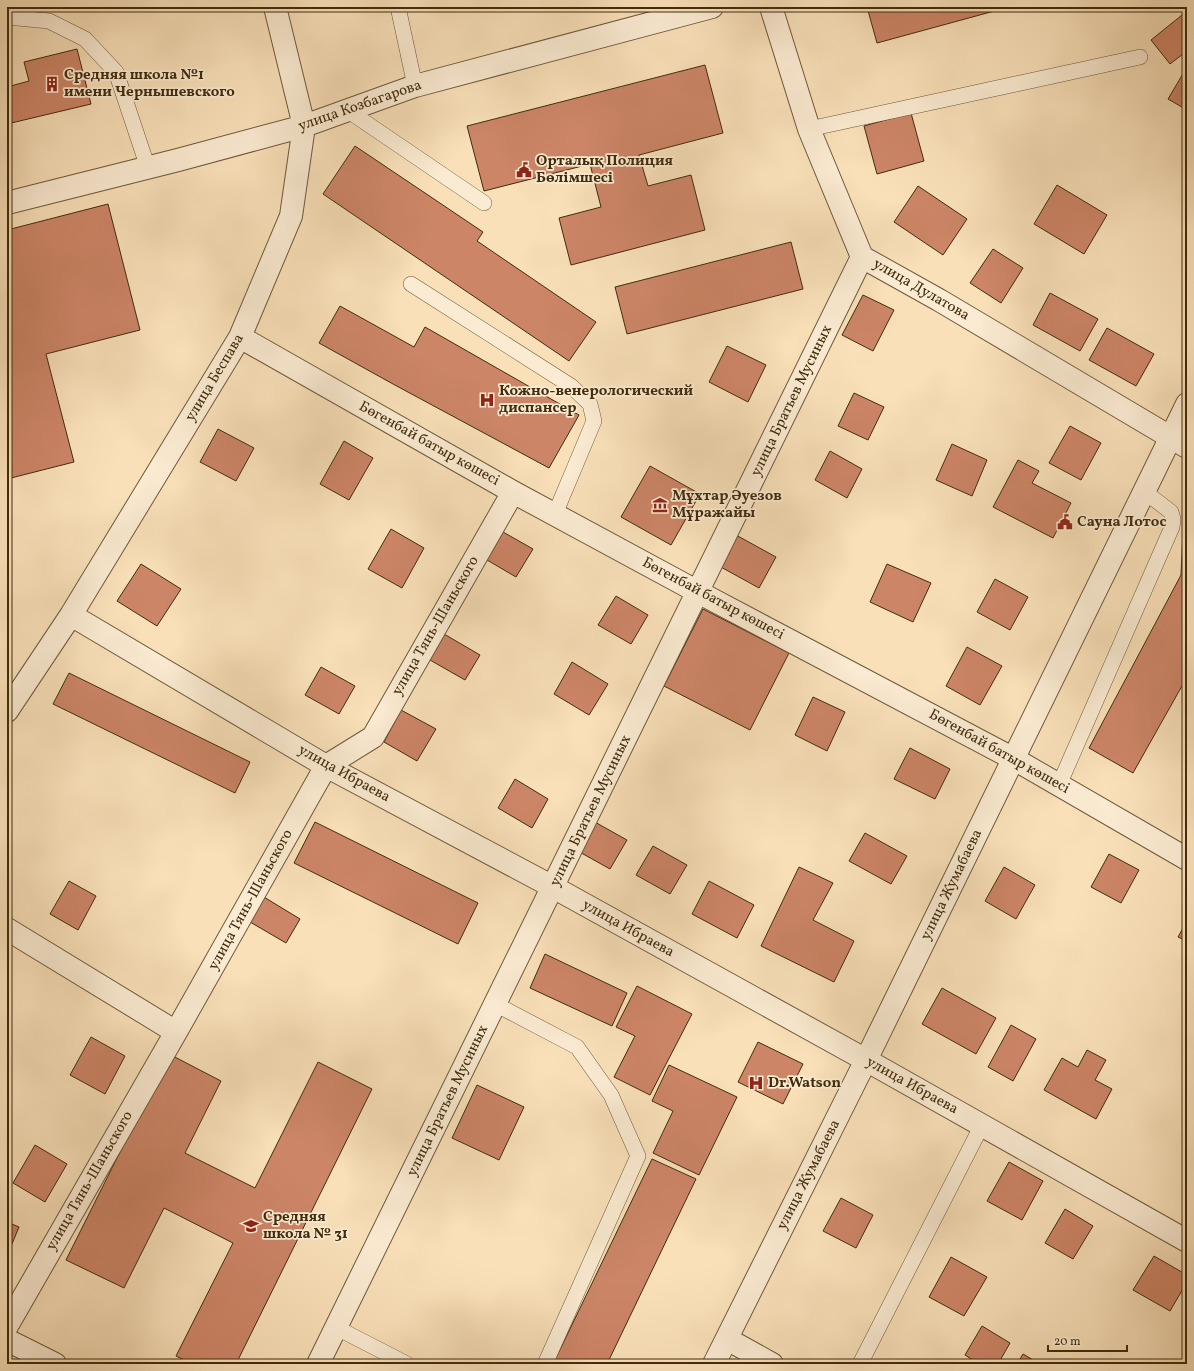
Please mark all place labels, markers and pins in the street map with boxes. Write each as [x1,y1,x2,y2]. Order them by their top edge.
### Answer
place label: Средняя школа №1 имени Чернышевского [64,65,235,103]
building icon: Средняя школа №1 имени Чернышевского [43,75,61,93]
place label: Орталық Полиция Бөлімшесі [536,151,674,189]
public building icon: Орталық Полиция Бөлімшесі [515,161,533,179]
place label: Кожно-венерологический диспансер [499,381,693,419]
hospital icon: Кожно-венерологический диспансер [478,391,496,409]
place label: Мұхтар Әуезов Мұражайы [672,486,782,524]
museum icon: Мұхтар Әуезов Мұражайы [651,496,669,514]
place label: Сауна Лотос [1077,512,1166,533]
public building icon: Сауна Лотос [1056,513,1074,531]
place label: Dr.Watson [768,1073,841,1094]
hospital icon: Dr.Watson [747,1074,765,1092]
place label: Средняя школа № 31 [263,1207,348,1245]
school or university icon: Средняя школа № 31 [242,1217,260,1235]

